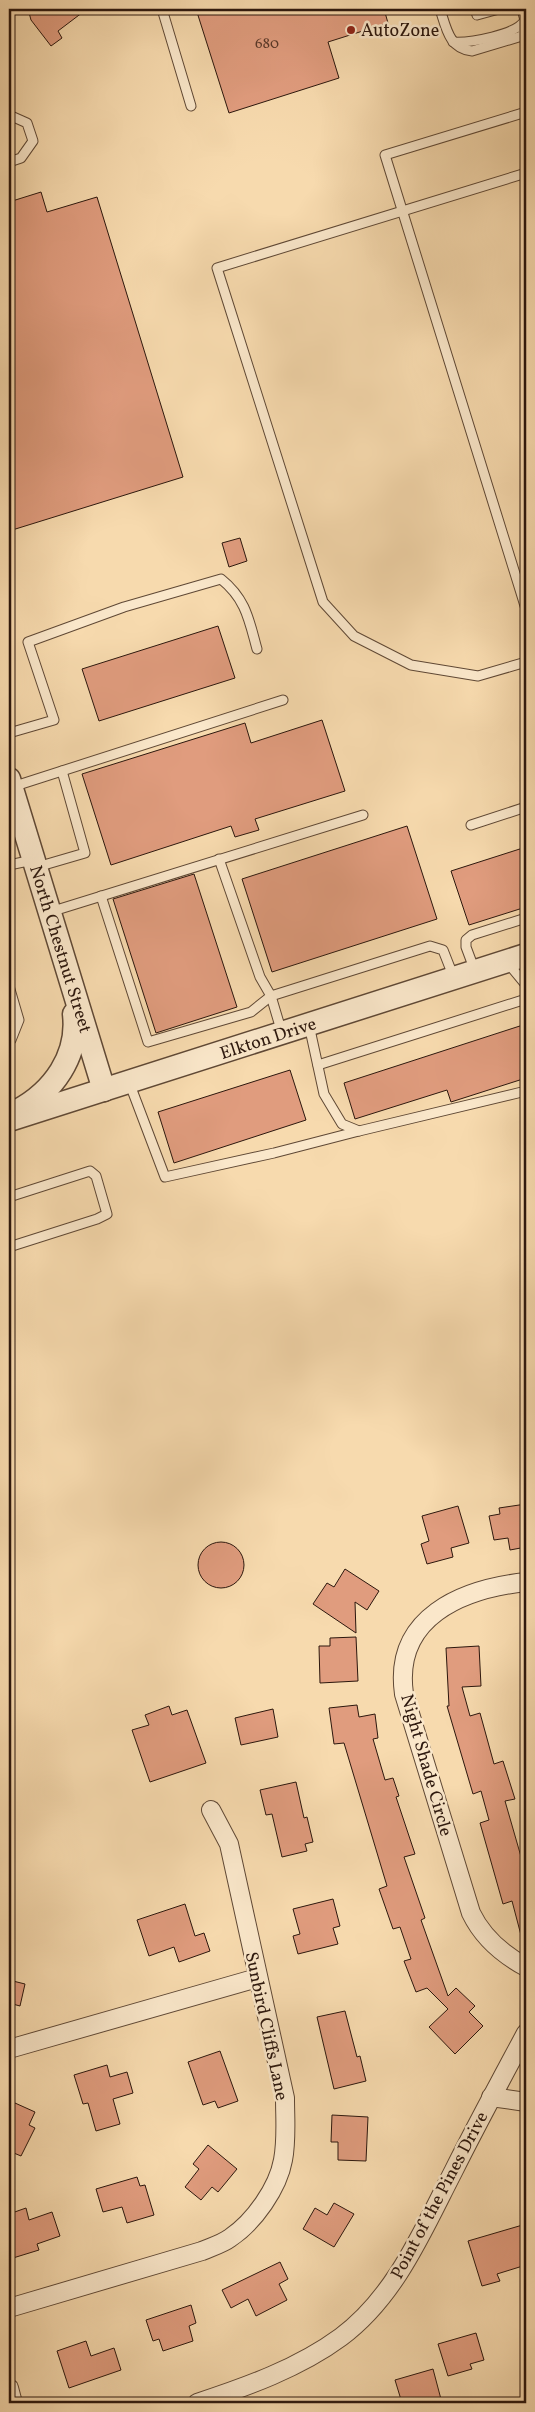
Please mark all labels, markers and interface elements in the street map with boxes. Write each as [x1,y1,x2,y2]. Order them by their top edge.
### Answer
place label: AutoZone [361,19,439,44]
marker: AutoZone [345,24,357,36]
house number: 680 [255,34,279,55]
street label: North Chestnut Street [22,863,97,1036]
street label: Elkton Drive [217,1012,320,1067]
street label: Night Shade Circle [393,1691,458,1839]
street label: Sunbird Cliffs Lane [238,1950,294,2103]
street label: Point of the Pines Drive [386,2108,495,2284]

